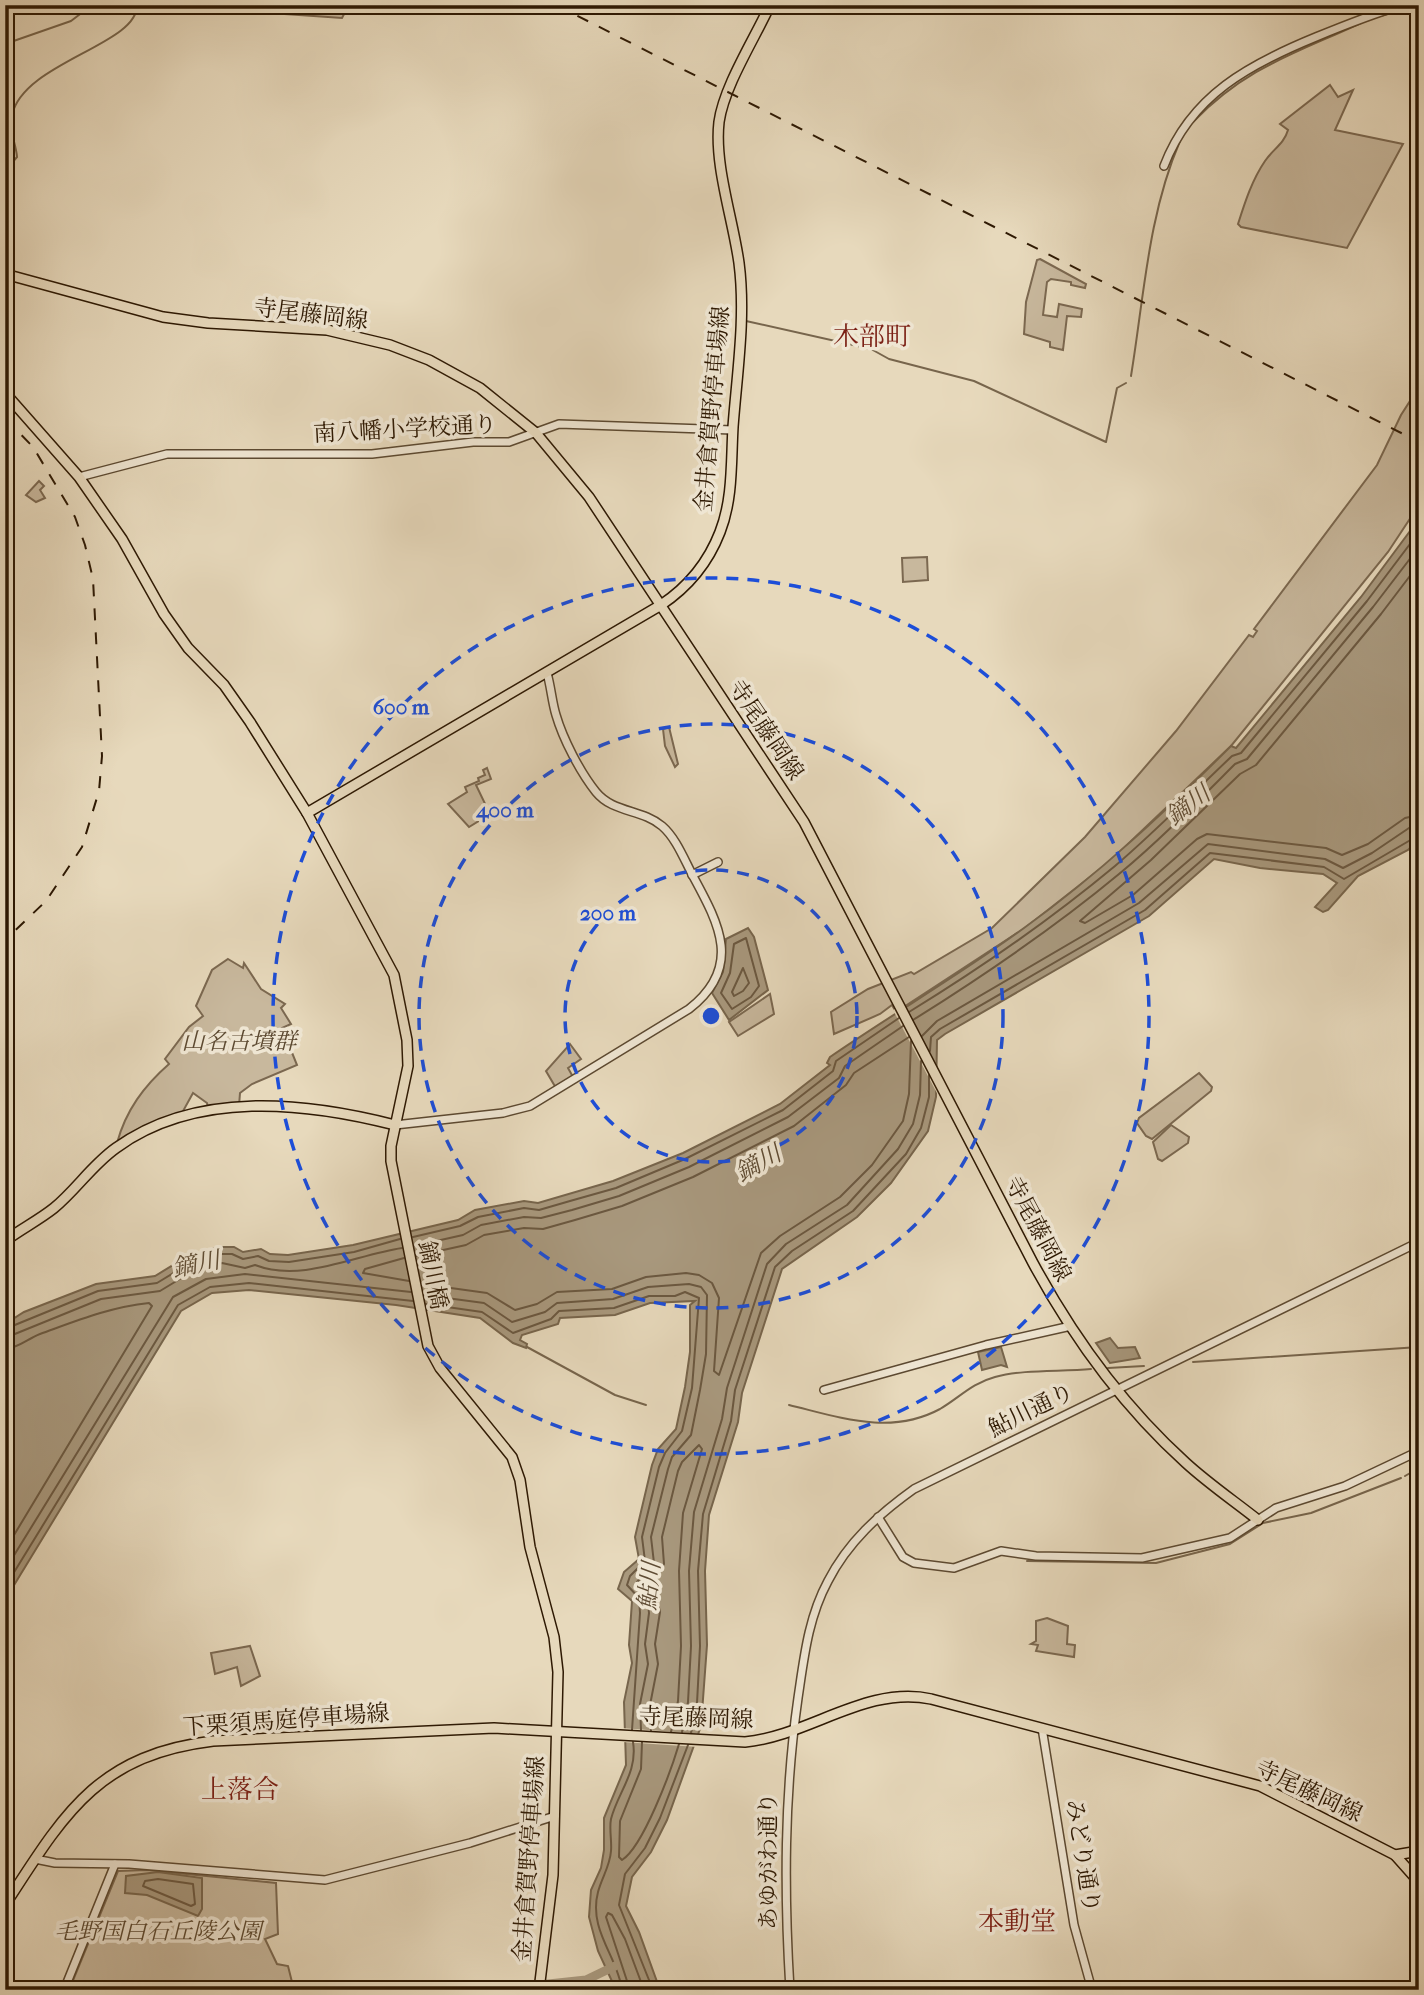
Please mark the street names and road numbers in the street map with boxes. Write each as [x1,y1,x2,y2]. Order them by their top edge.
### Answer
street label: 寺尾藤岡線 [252,294,370,334]
street label: 金井倉賀野停車場線 [690,305,734,513]
street label: 南八幡小学校通り [312,411,498,447]
street label: 寺尾藤岡線 [723,675,809,785]
street label: 寺尾藤岡線 [999,1172,1077,1286]
street label: 鏑川橋 [413,1239,453,1311]
street label: 鮎川通り [984,1378,1078,1442]
street label: 下栗須馬庭停車場線 [182,1699,390,1741]
street label: 寺尾藤岡線 [638,1703,754,1733]
street label: 寺尾藤岡線 [1251,1754,1367,1828]
street label: 金井倉賀野停車場線 [508,1755,550,1963]
street label: あゆがわ通り [755,1792,782,1930]
street label: みどり通り [1061,1797,1105,1915]

